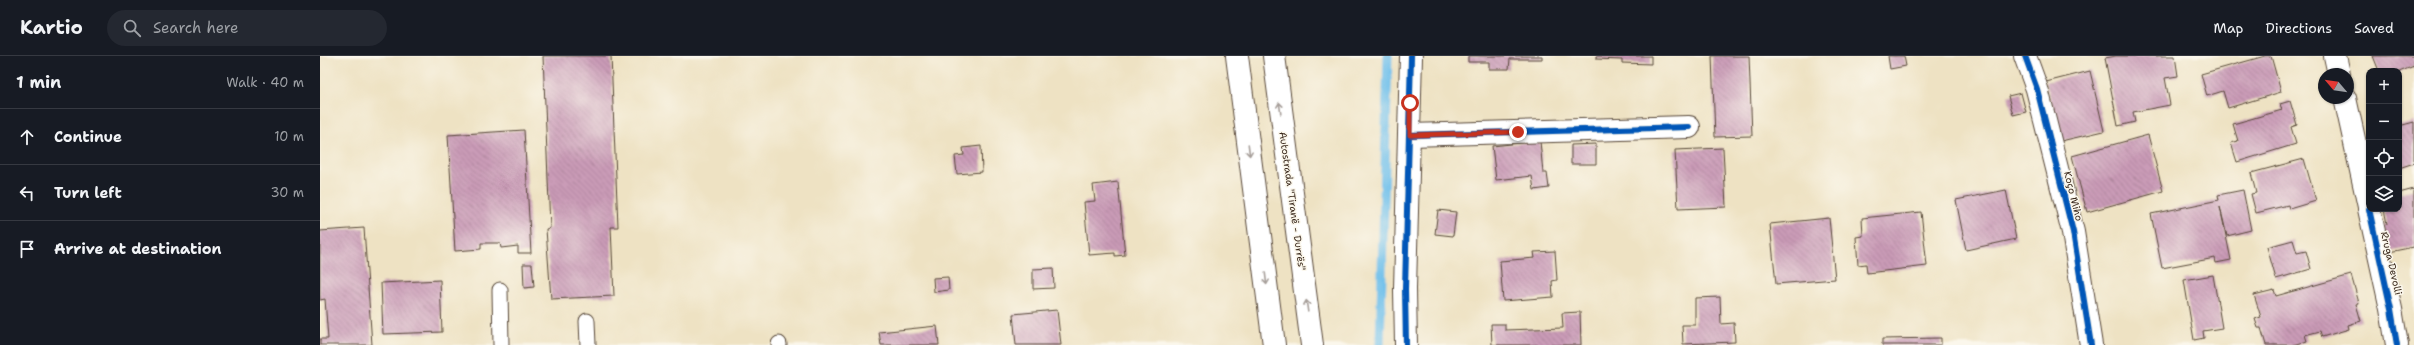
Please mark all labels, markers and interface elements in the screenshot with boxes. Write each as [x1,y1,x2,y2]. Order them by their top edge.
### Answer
search box [107,10,387,46]
text: Kartio [20,15,83,40]
icon: search [121,17,143,39]
text: Search here [153,18,239,38]
text: Map [2214,19,2244,37]
text: Directions [2266,19,2332,37]
text: Saved [2354,19,2394,37]
north arrow [2318,68,2354,104]
map controls [2366,68,2402,212]
button: + [2366,68,2402,104]
text: 1 min [16,71,61,93]
text: Walk · 40 m [226,74,304,91]
route start [1401,94,1419,112]
one-way arrow [1276,102,1284,115]
button: − [2366,104,2402,140]
route end [1509,123,1527,141]
icon: ahead [16,126,38,148]
text: Continue [54,127,122,147]
text: 10 m [274,128,304,145]
street label: Autostrada "Tiranë - Durrës" [1276,131,1309,271]
button: locate [2366,140,2402,176]
one-way arrow [1245,143,1253,156]
street label: Koço Miho [2061,170,2086,222]
button: layers [2366,176,2402,212]
icon: left [16,182,38,204]
text: Turn left [54,183,122,203]
text: 30 m [270,184,304,201]
street label: Rruga Devolli [2378,230,2405,296]
icon: arrive [16,238,38,260]
text: Arrive at destination [54,239,222,259]
one-way arrow [1262,272,1270,285]
one-way arrow [1303,300,1311,313]

